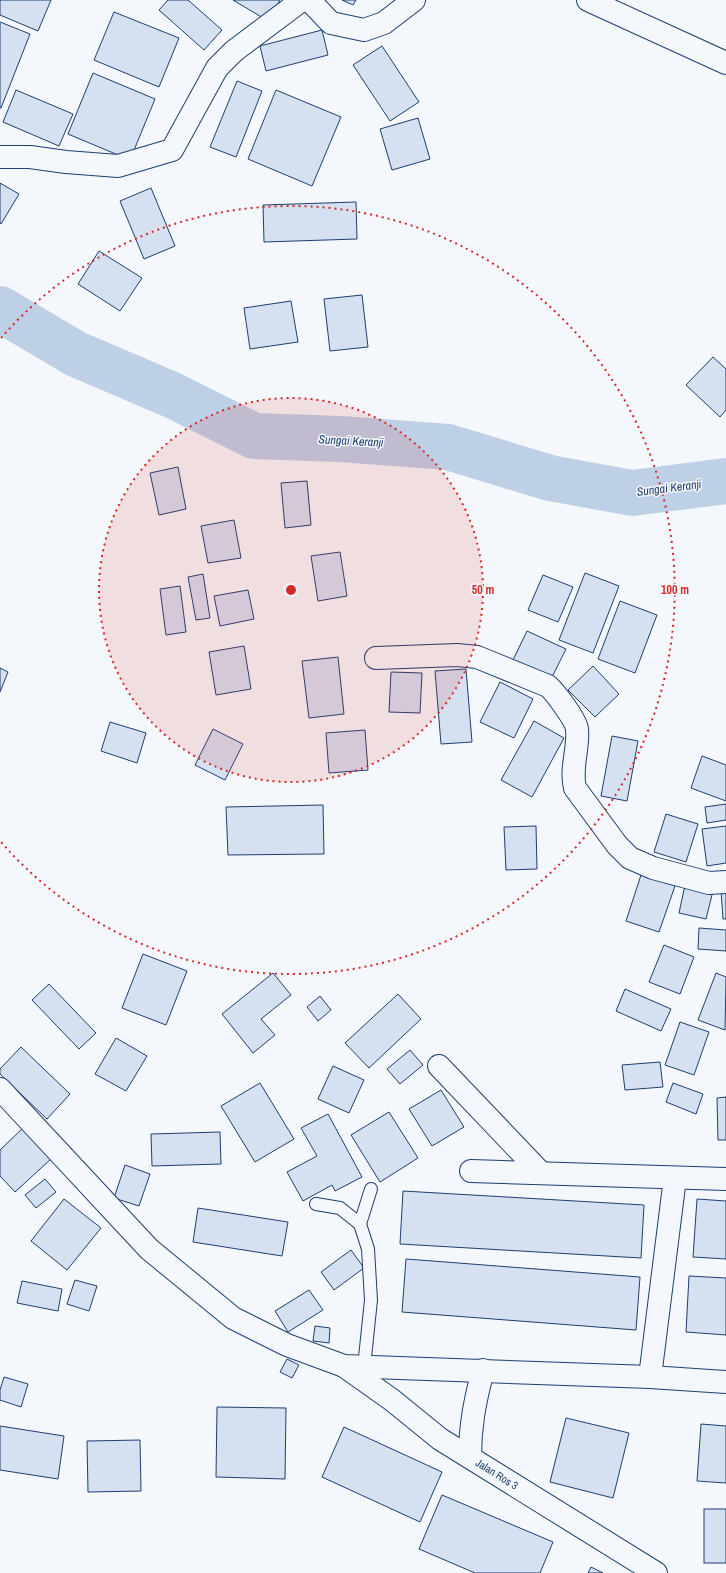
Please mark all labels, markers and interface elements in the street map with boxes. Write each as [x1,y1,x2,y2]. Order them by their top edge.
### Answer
water label: Sungai Keranji [318,431,384,451]
water label: Sungai Keranji [636,476,703,500]
text: 50 m [472,582,494,598]
text: 100 m [661,582,689,598]
centre of rings [284,583,298,597]
street label: Jalan Ros 3 [473,1455,521,1493]

